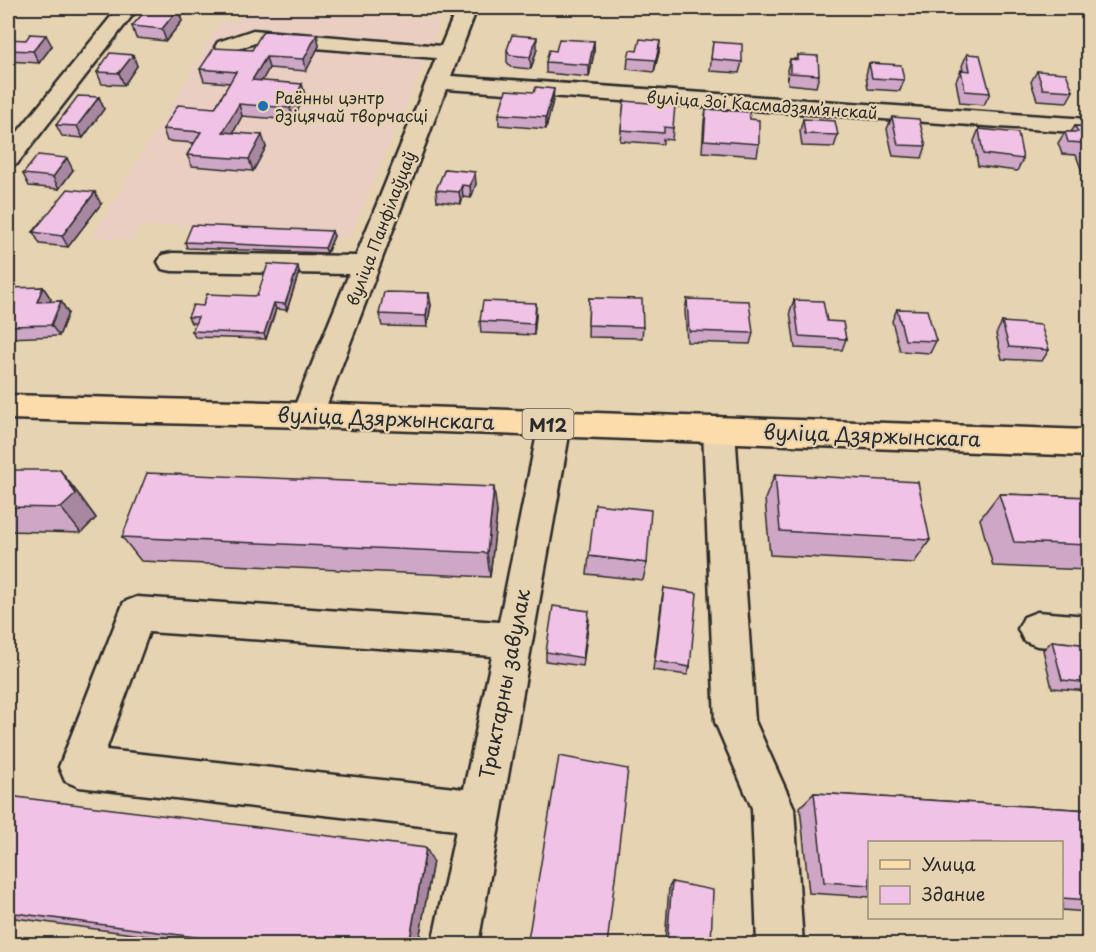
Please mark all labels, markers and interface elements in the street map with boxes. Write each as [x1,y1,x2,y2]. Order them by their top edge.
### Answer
street label: вуліца Зоі Касмадзямʼянскай [646,84,878,124]
place label: Раённы цэнтр дзіцячай творчасці [275,85,428,127]
marker: Раённы цэнтр дзіцячай творчасці [256,99,270,113]
street label: вуліца Панфілаўцаў [339,147,421,309]
street label: вуліца Дзяржынскага [277,399,496,437]
road number: М12 [522,409,574,439]
street label: вуліца Дзяржынскага [763,416,982,454]
street label: Трактарны завулак [471,586,537,782]
legend [868,841,1063,919]
text: Улица [922,850,976,877]
text: Здание [922,880,985,907]

